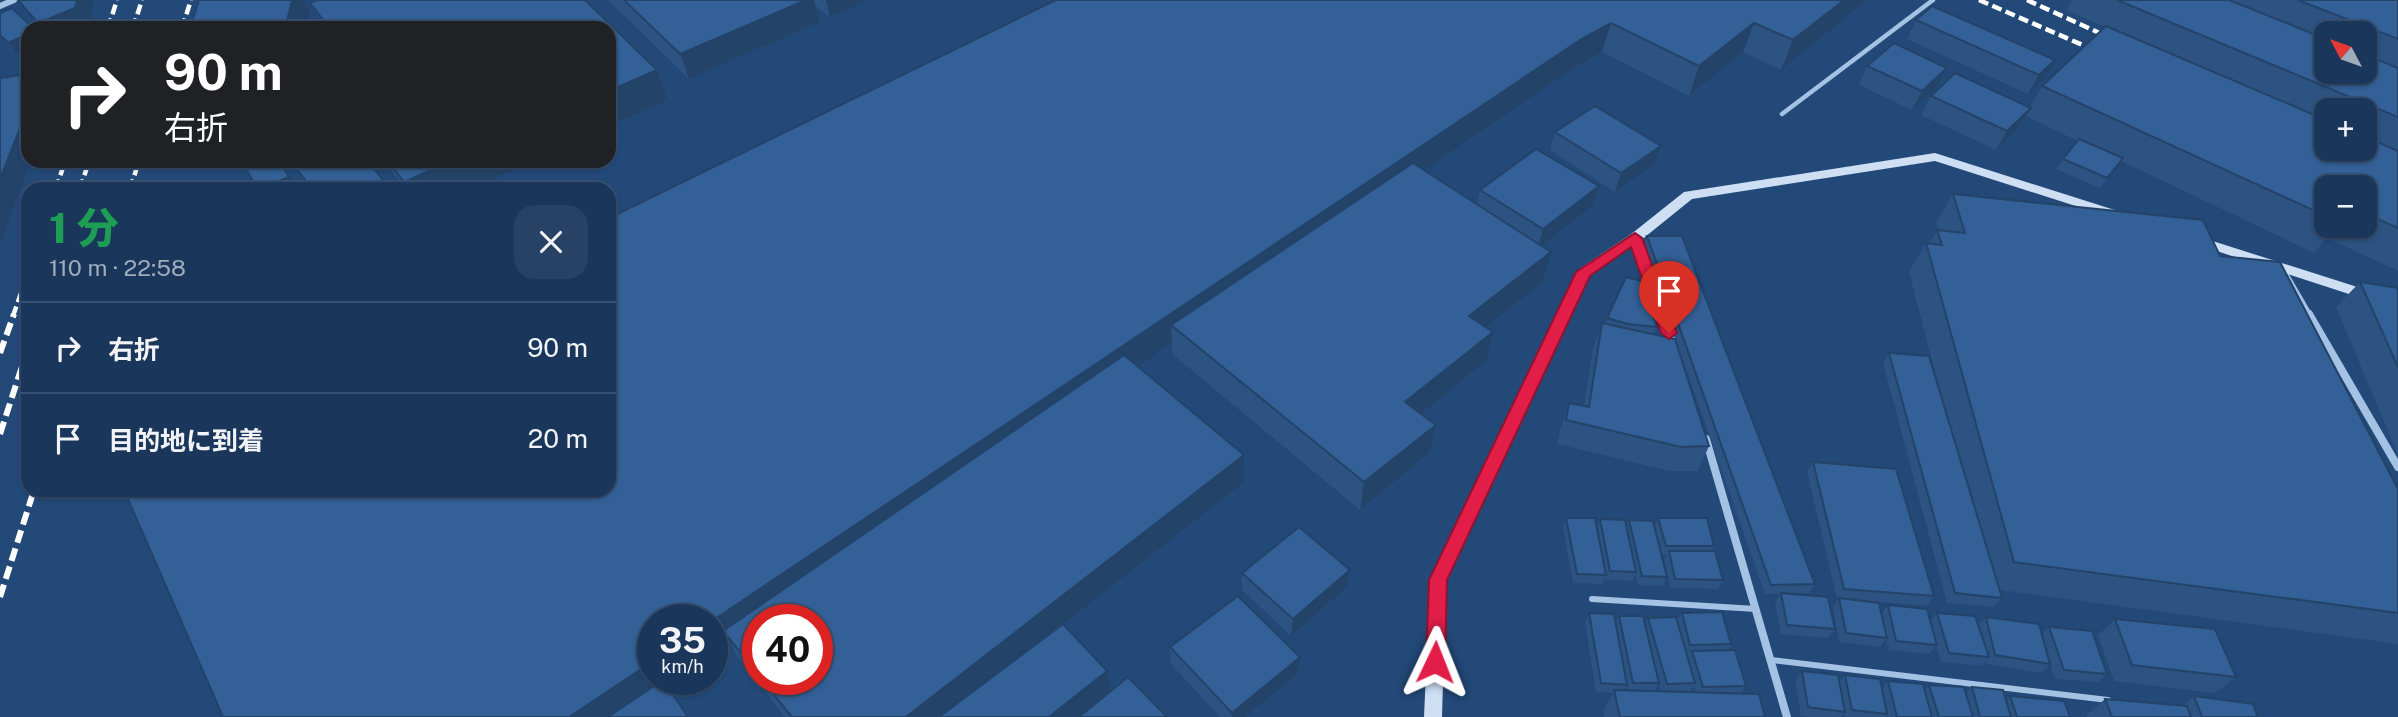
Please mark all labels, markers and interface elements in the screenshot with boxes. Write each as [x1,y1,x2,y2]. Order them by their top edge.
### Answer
north arrow [2314,21,2376,84]
map controls [2314,21,2377,238]
text: 90 m [164,43,283,101]
icon: right [49,49,140,140]
button: + [2314,98,2377,161]
text: 右折 [164,109,228,146]
button: − [2314,175,2377,238]
text: 1 分 [49,203,119,252]
button: close [514,205,588,279]
text: 110 m · 22:58 [49,254,186,281]
pin [1639,261,1699,333]
icon: arrive [1650,272,1688,310]
icon: right [49,329,87,367]
text: 90 m [527,332,588,363]
text: 右折 [108,334,160,365]
icon: arrive [49,420,87,458]
text: 20 m [528,423,588,454]
text: 目的地に到着 [108,425,264,456]
speed limit sign: 40 [742,604,833,695]
text: 35 [659,620,706,661]
position arrow [1398,625,1472,699]
text: km/h [661,656,704,677]

